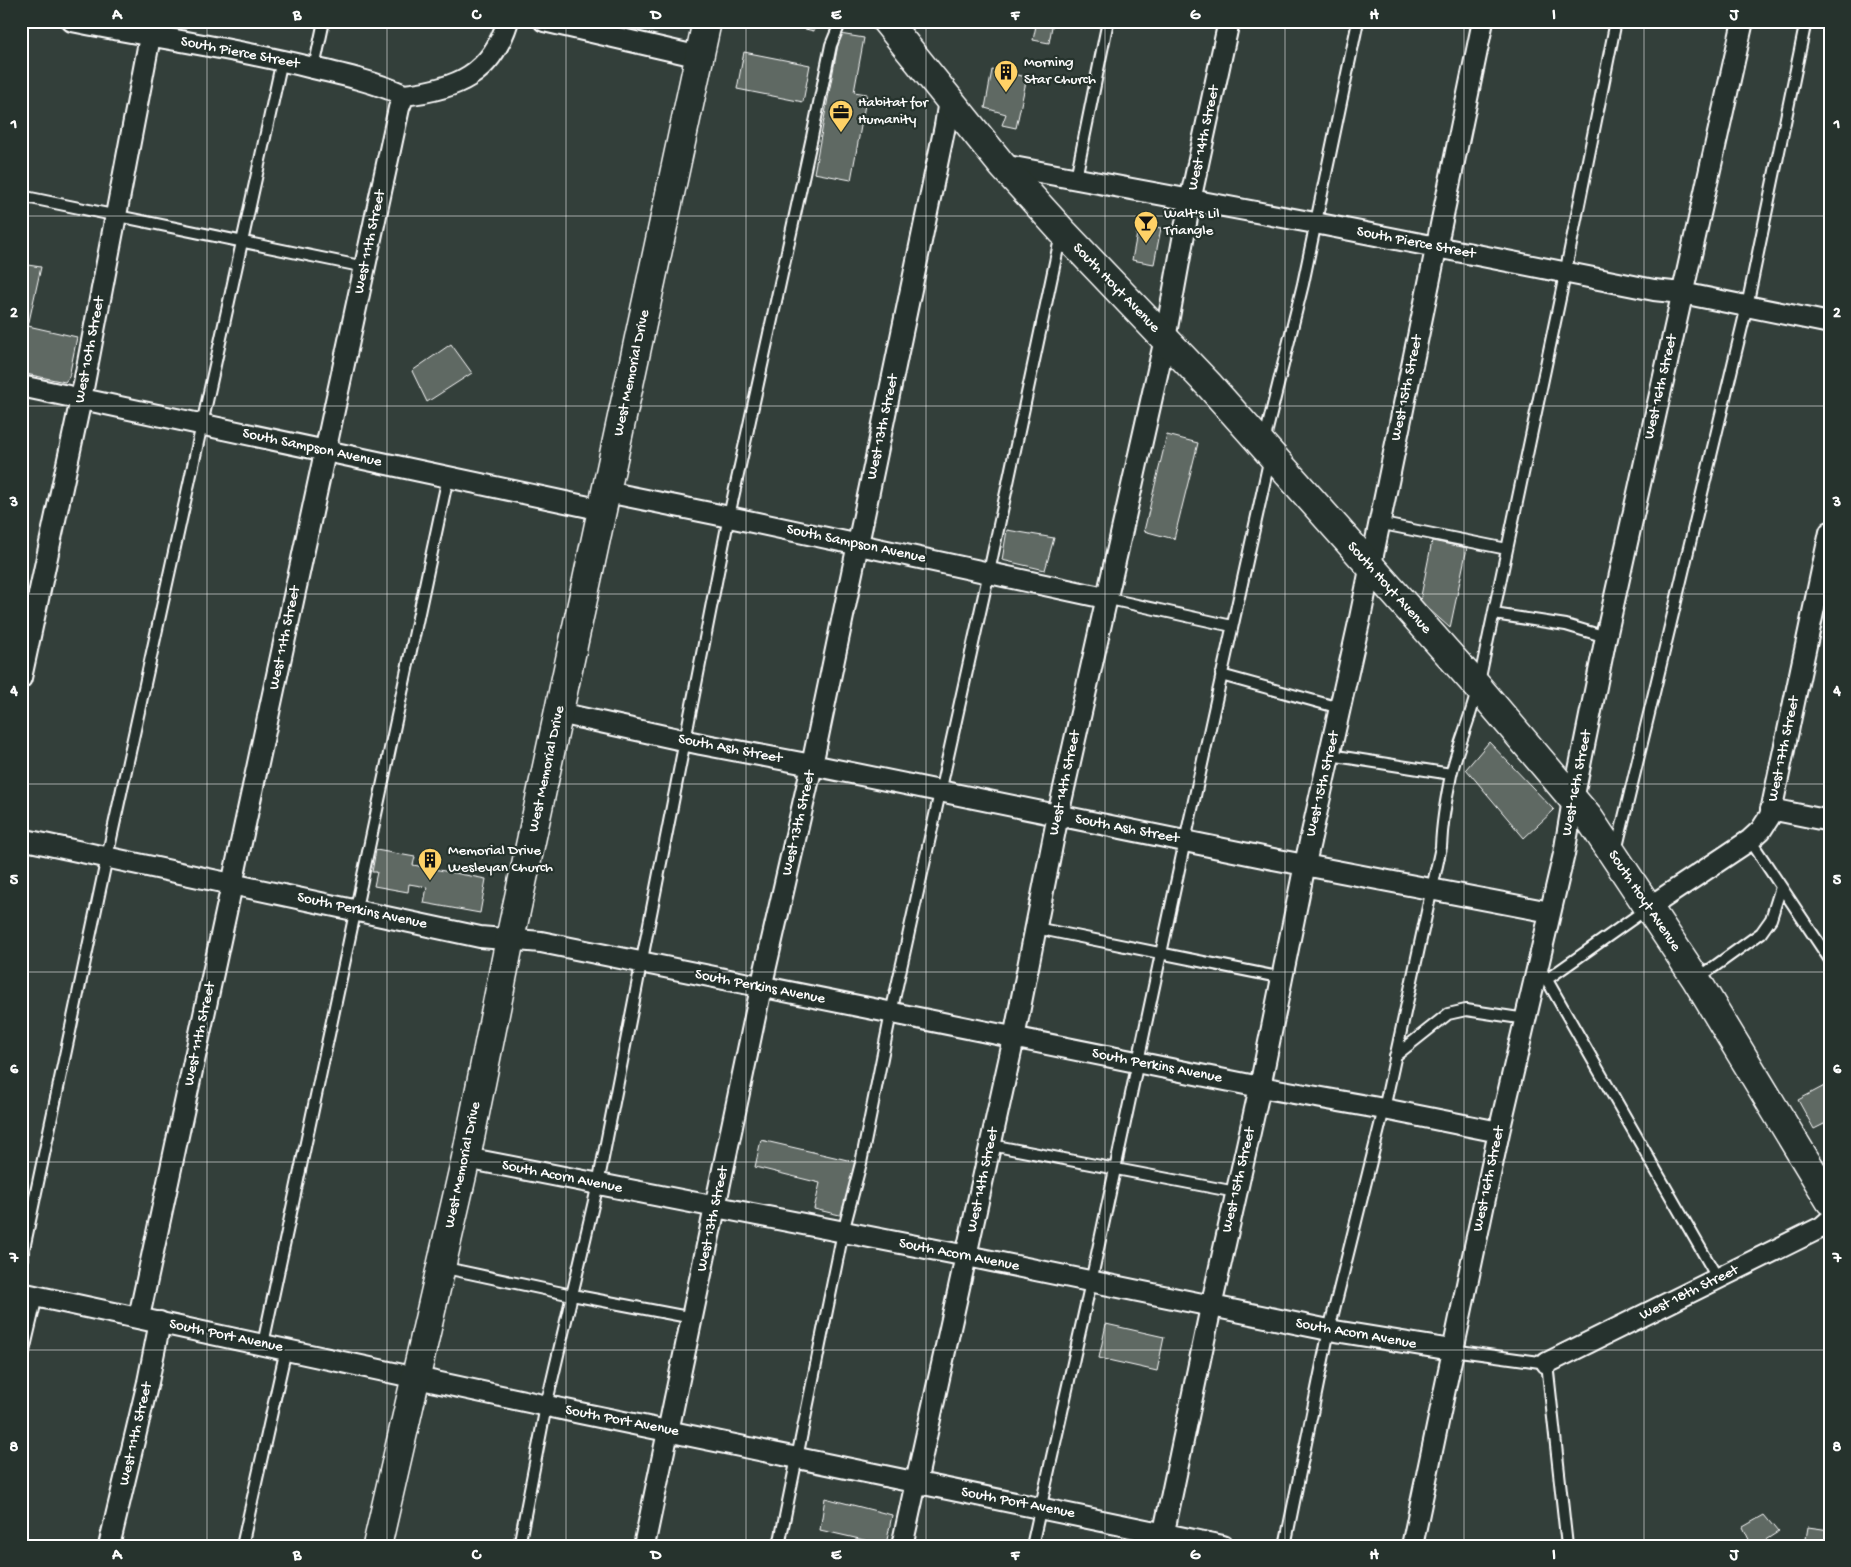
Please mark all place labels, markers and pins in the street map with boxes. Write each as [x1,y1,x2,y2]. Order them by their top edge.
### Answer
place label: Morning Star Church [1024,54,1096,89]
building icon: Morning Star Church [993,59,1019,93]
place label: Habitat for Humanity [858,94,930,129]
office icon: Habitat for Humanity [828,99,854,133]
place label: Walt's Lil Triangle [1163,205,1219,240]
bar icon: Walt's Lil Triangle [1133,210,1159,244]
place label: Memorial Drive Wesleyan Church [448,842,553,877]
building icon: Memorial Drive Wesleyan Church [417,847,443,881]

